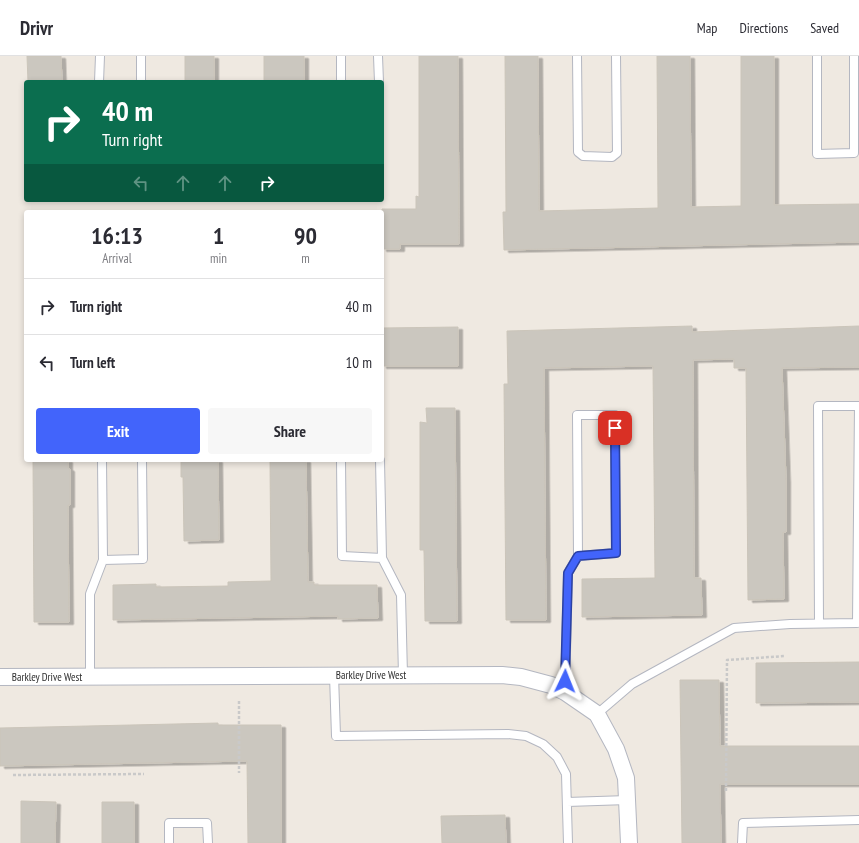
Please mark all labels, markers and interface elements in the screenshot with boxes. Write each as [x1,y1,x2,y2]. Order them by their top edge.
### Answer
text: Drivr [20,16,53,40]
text: Map [697,19,717,37]
text: Directions [739,19,788,37]
text: Saved [810,19,839,37]
text: 40 m [102,92,153,129]
icon: right [36,96,88,148]
text: Turn right [102,128,162,151]
icon: left [130,172,152,194]
icon: ahead [172,172,194,194]
icon: ahead [214,172,236,194]
icon: right [256,172,278,194]
text: 16:13 [91,220,143,251]
text: 1 [213,220,224,251]
text: 90 [294,220,317,251]
text: Arrival [102,250,132,267]
text: min [210,250,227,267]
text: m [301,250,310,267]
icon: right [36,296,58,318]
text: Turn right [70,297,122,316]
text: 40 m [346,297,372,316]
icon: left [36,352,58,374]
text: Turn left [70,353,115,372]
text: 10 m [346,353,372,372]
button: Exit [36,408,200,454]
button: Share [208,408,372,454]
pin [598,411,632,445]
icon: arrive [604,417,626,439]
position arrow [544,660,586,702]
street label: Barkley Drive West [336,668,406,682]
street label: Barkley Drive West [12,670,82,684]

